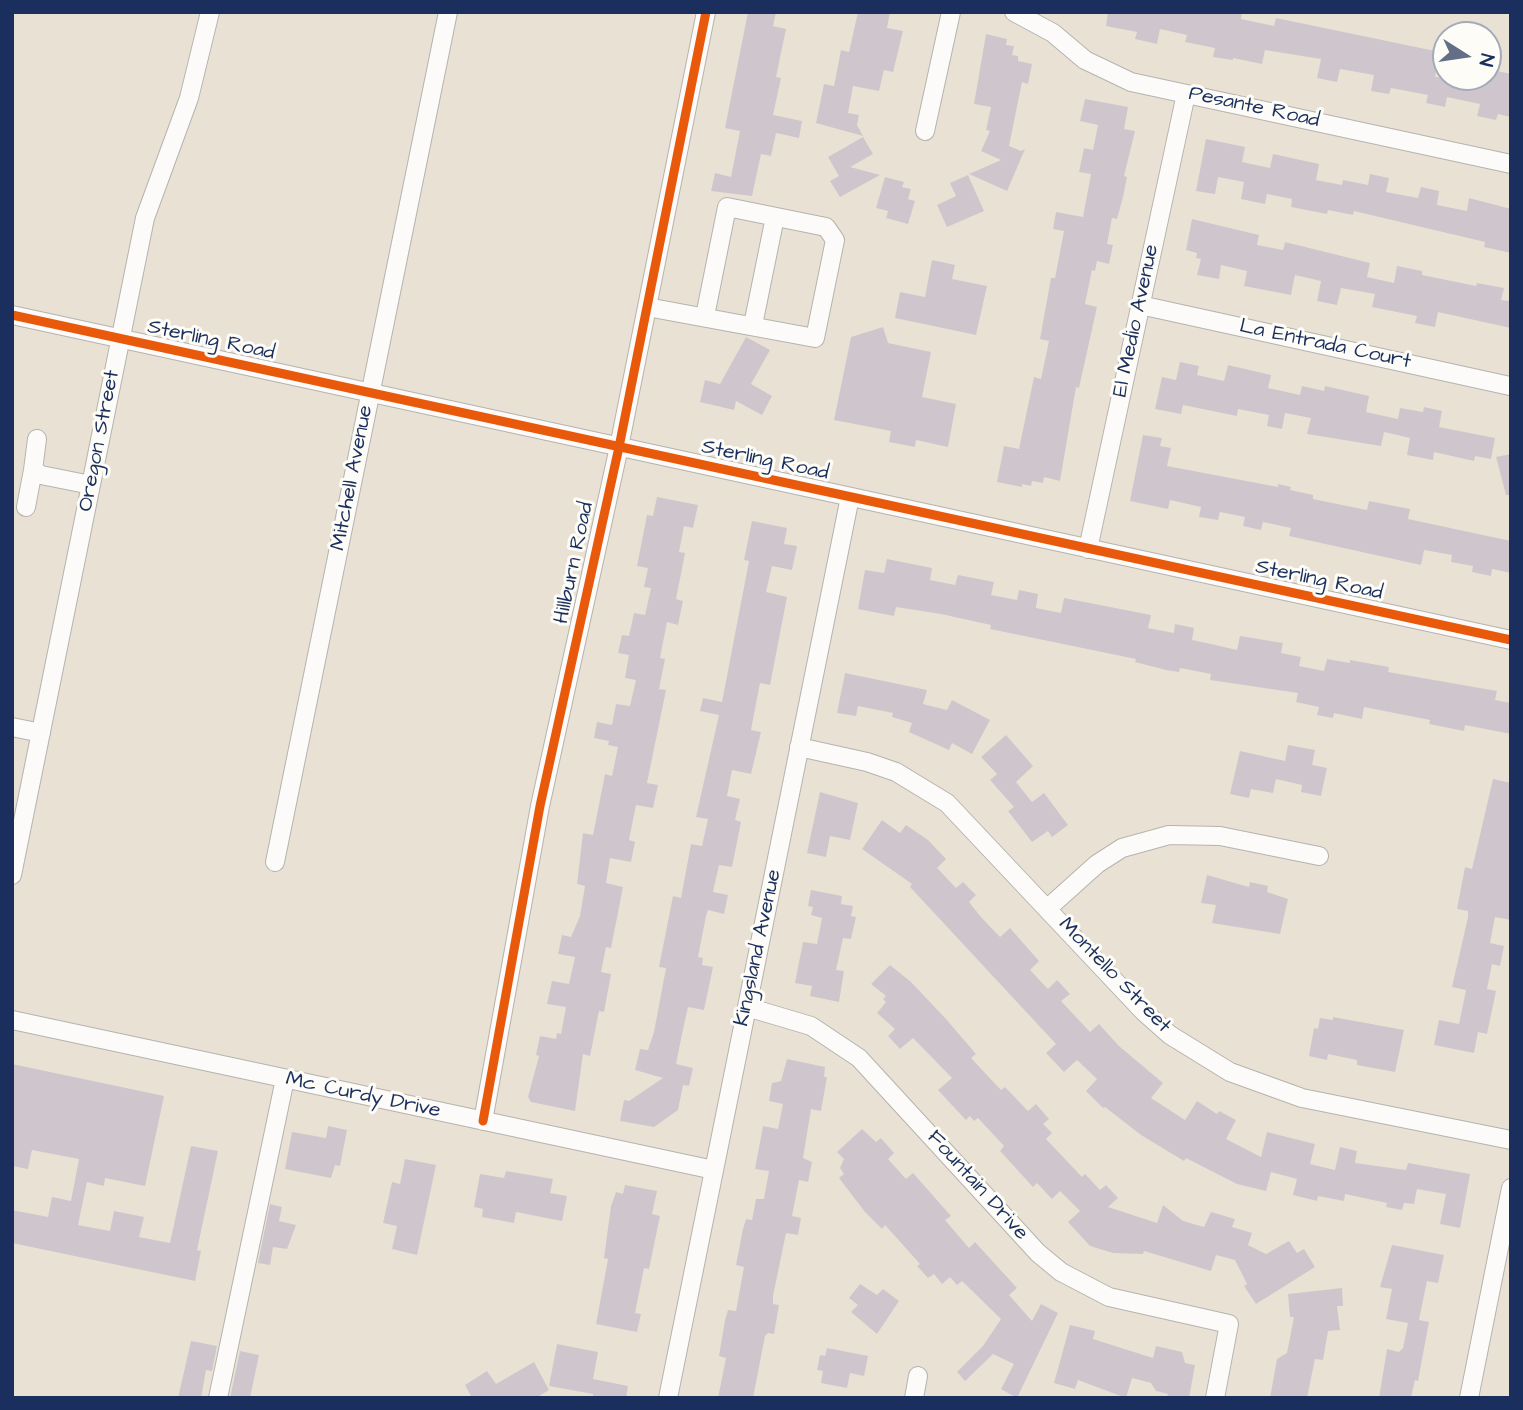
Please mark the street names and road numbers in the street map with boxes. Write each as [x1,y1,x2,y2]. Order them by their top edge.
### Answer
street label: Pesante Road [1186,82,1322,134]
street label: El Medio Avenue [1109,242,1165,400]
street label: Sterling Road [145,315,277,367]
street label: La Entrada Court [1237,315,1413,375]
street label: Oregon Street [74,368,126,514]
street label: Mitchell Avenue [327,403,379,553]
street label: Sterling Road [699,435,831,487]
street label: Hillburn Road [550,500,600,626]
street label: Sterling Road [1253,555,1385,607]
street label: Kingsland Avenue [730,867,788,1029]
street label: Montello Street [1052,913,1176,1039]
street label: Mc Curdy Drive [283,1067,443,1125]
street label: Fountain Drive [921,1126,1033,1246]

